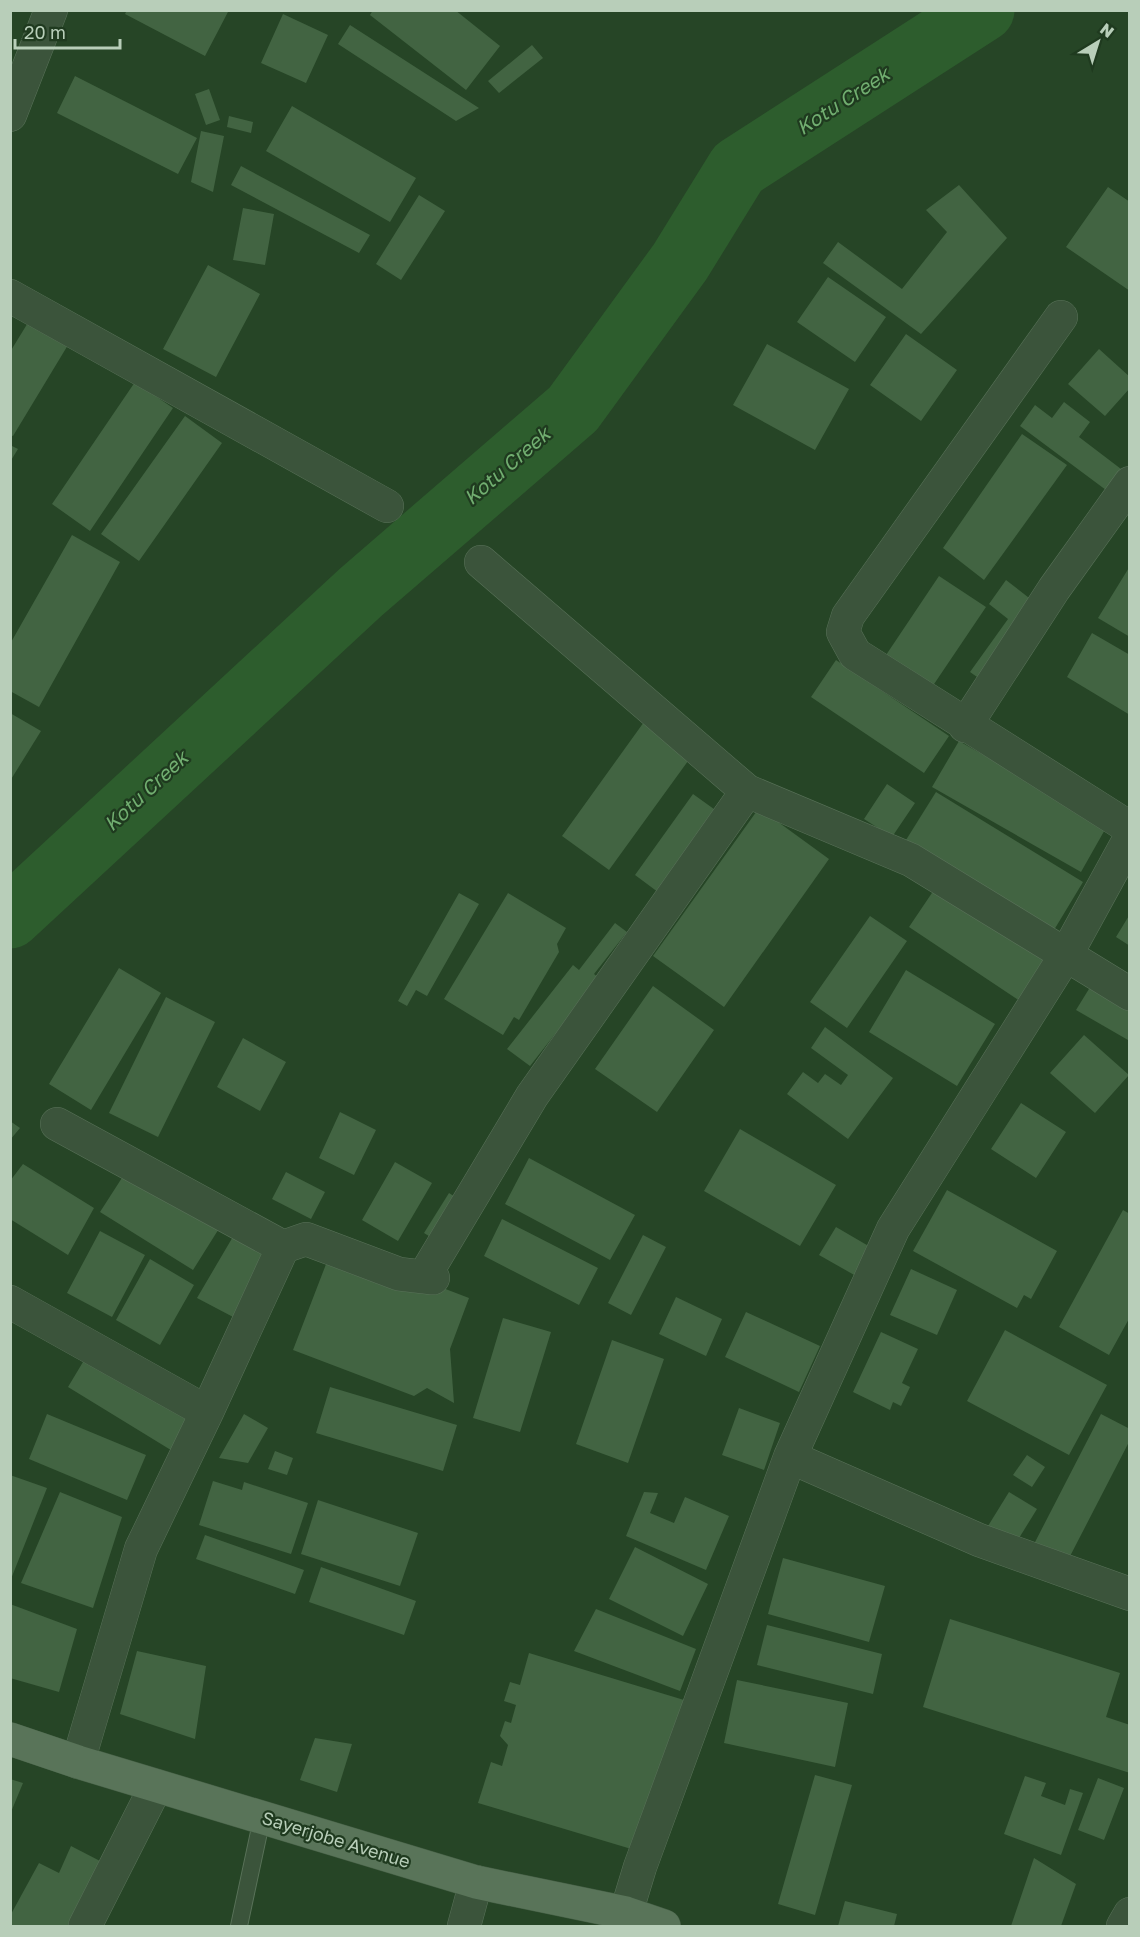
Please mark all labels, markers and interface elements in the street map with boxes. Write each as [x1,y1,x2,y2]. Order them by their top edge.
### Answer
scale bar [15,12,120,50]
north arrow [1068,12,1128,72]
text: N [1096,19,1118,42]
text: 20 m [24,21,66,43]
water label: Kotu Creek [791,60,896,139]
water label: Kotu Creek [458,420,556,509]
water label: Kotu Creek [98,743,194,835]
street label: Sayerjobe Avenue [260,1806,413,1872]

